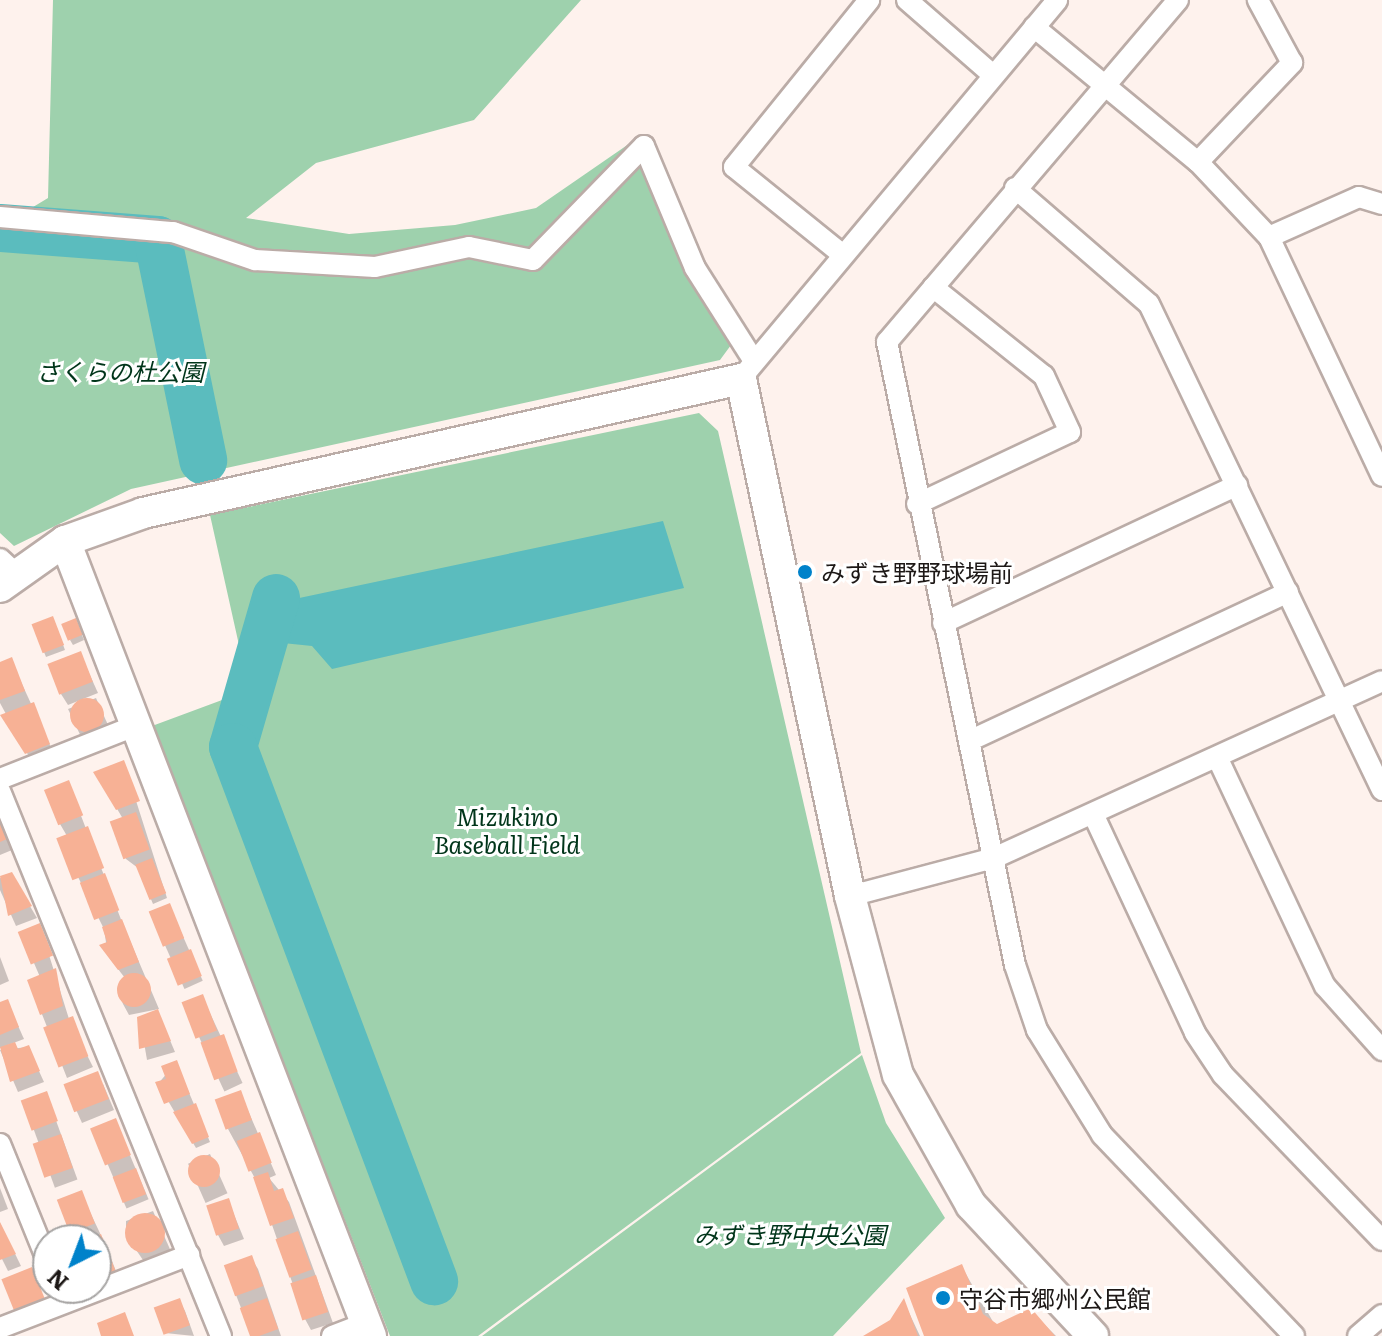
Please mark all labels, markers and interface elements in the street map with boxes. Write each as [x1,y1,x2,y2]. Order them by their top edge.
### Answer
park label: さくらの杜公園 [36,357,204,385]
place label: みずき野野球場前 [821,558,1013,586]
marker: みずき野野球場前 [796,563,814,581]
park label: Mizukino Baseball Field [434,802,580,858]
park label: みずき野中央公園 [694,1220,886,1248]
north arrow [32,1224,112,1304]
text: N [39,1262,75,1299]
place label: 守谷市郷州公民館 [959,1284,1151,1312]
marker: 守谷市郷州公民館 [934,1289,952,1307]

